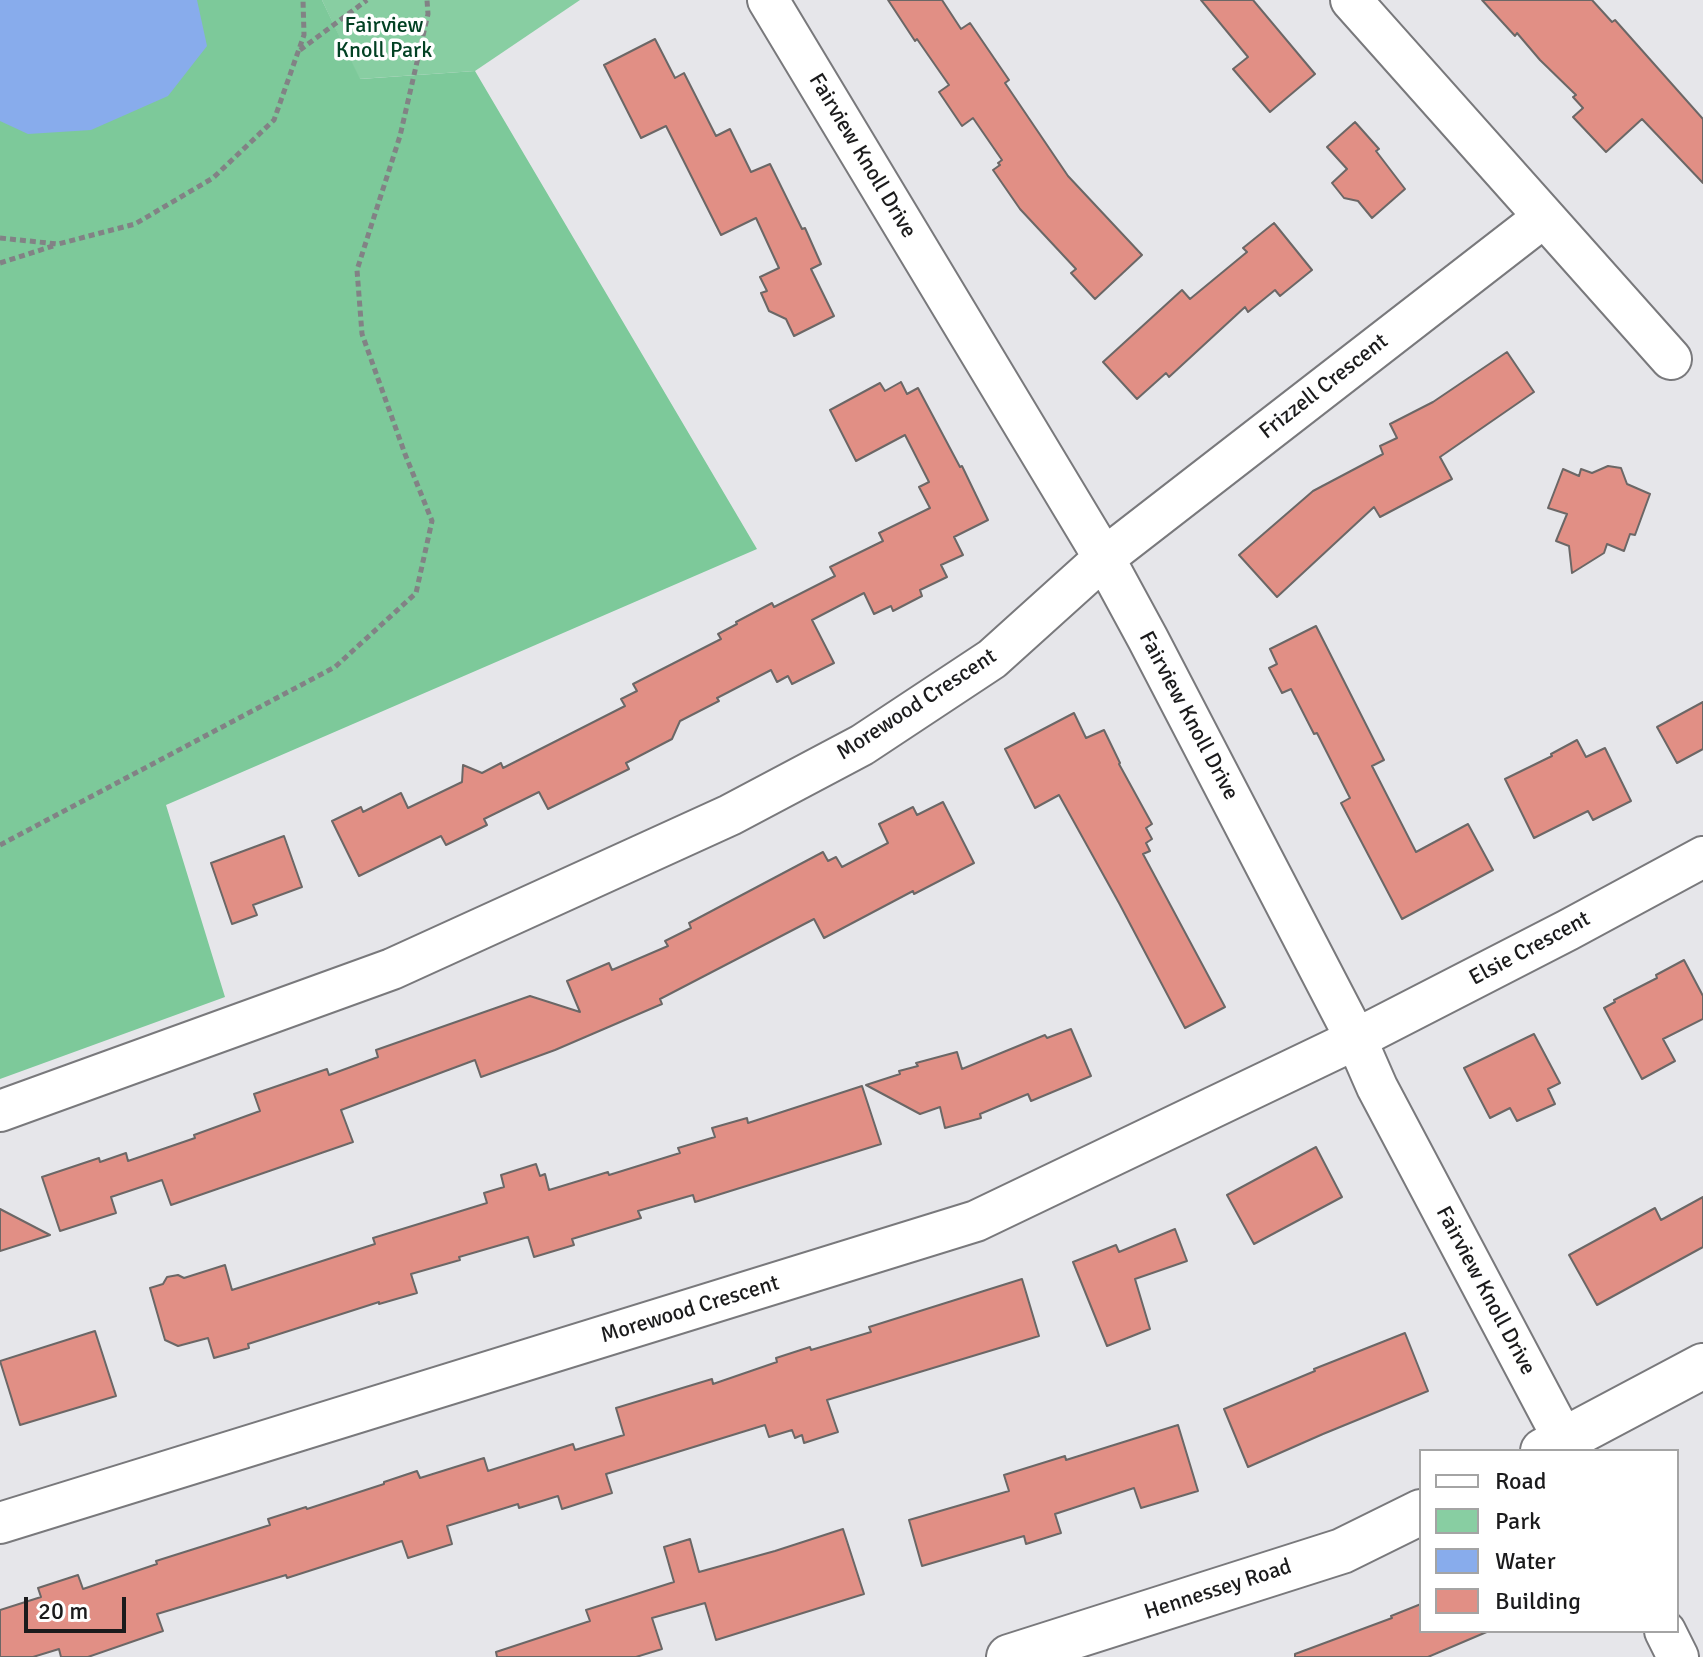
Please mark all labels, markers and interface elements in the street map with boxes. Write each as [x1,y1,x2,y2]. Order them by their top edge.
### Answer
park label: Fairview Knoll Park [336,13,432,64]
street label: Fairview Knoll Drive [803,69,921,243]
street label: Frizzell Crescent [1254,329,1394,445]
street label: Fairview Knoll Drive [1132,627,1244,805]
street label: Morewood Crescent [832,643,1002,767]
street label: Elsie Crescent [1465,906,1595,992]
street label: Fairview Knoll Drive [1429,1202,1541,1380]
street label: Morewood Crescent [598,1270,782,1350]
legend [1419,1449,1679,1633]
text: Road [1495,1466,1546,1496]
text: Park [1495,1506,1541,1536]
text: Water [1495,1546,1555,1576]
street label: Hennessey Road [1141,1554,1295,1626]
scale bar [28,1581,130,1631]
text: Building [1495,1586,1581,1616]
text: 20 m [38,1596,88,1626]

